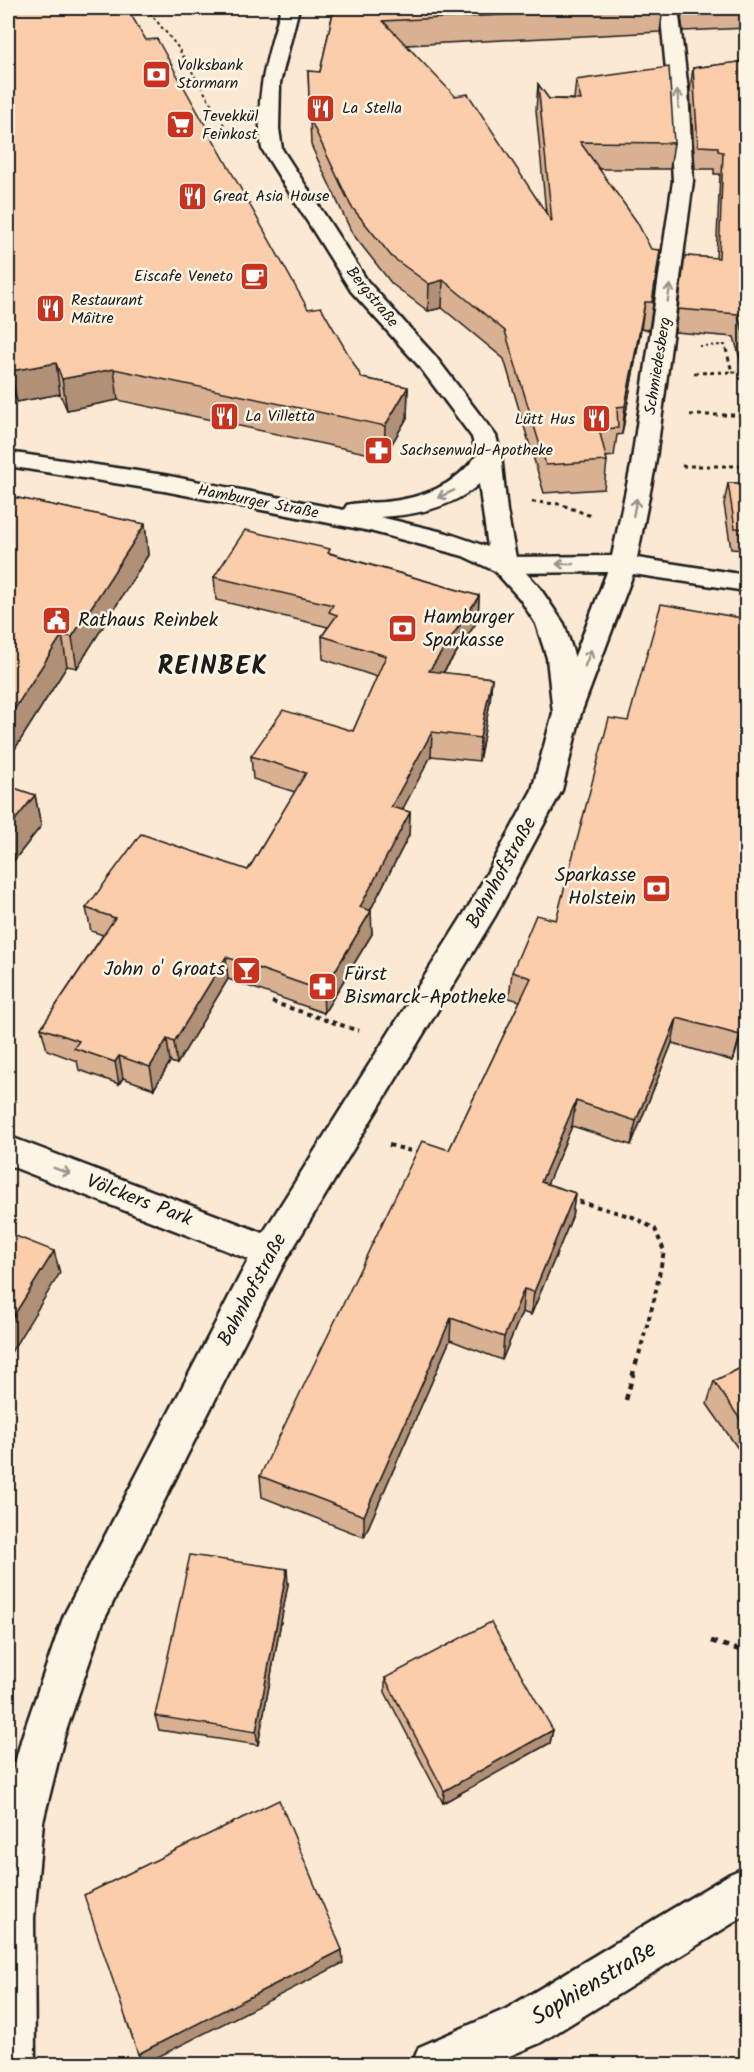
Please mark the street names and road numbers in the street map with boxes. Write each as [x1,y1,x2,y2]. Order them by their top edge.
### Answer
street label: Bergstraße [339,261,405,333]
street label: Schmiedesberg [638,315,678,417]
street label: Hamburger Straße [195,478,321,526]
street label: Bahnhofstraße [458,811,546,935]
street label: Völckers Park [81,1166,197,1236]
street label: Bahnhofstraße [210,1228,296,1352]
street label: Sophienstraße [524,1931,665,2037]

